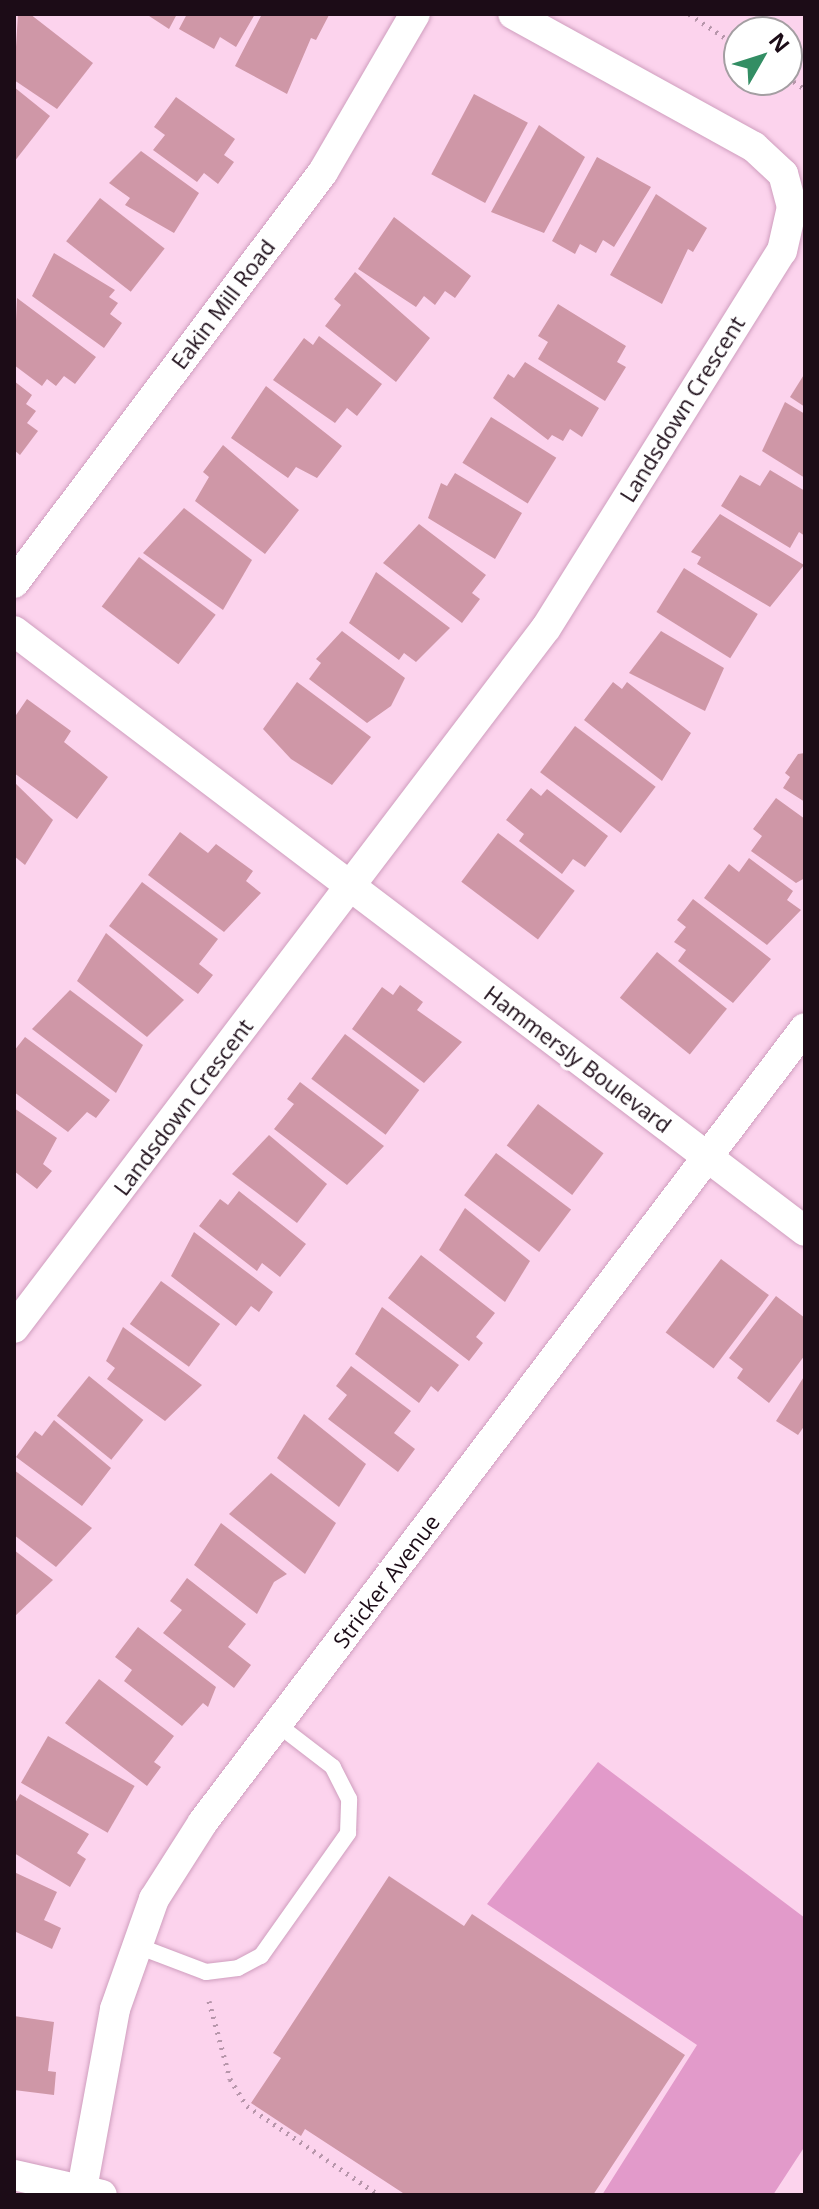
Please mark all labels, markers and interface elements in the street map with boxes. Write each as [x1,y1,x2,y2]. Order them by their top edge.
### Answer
north arrow [723,16,803,96]
text: N [763,26,797,59]
street label: Eakin Mill Road [166,234,280,374]
street label: Landsdown Crescent [614,311,750,507]
street label: Hammersly Boulevard [479,980,677,1138]
street label: Landsdown Crescent [108,1014,258,1200]
street label: Stricker Avenue [327,1509,445,1653]

